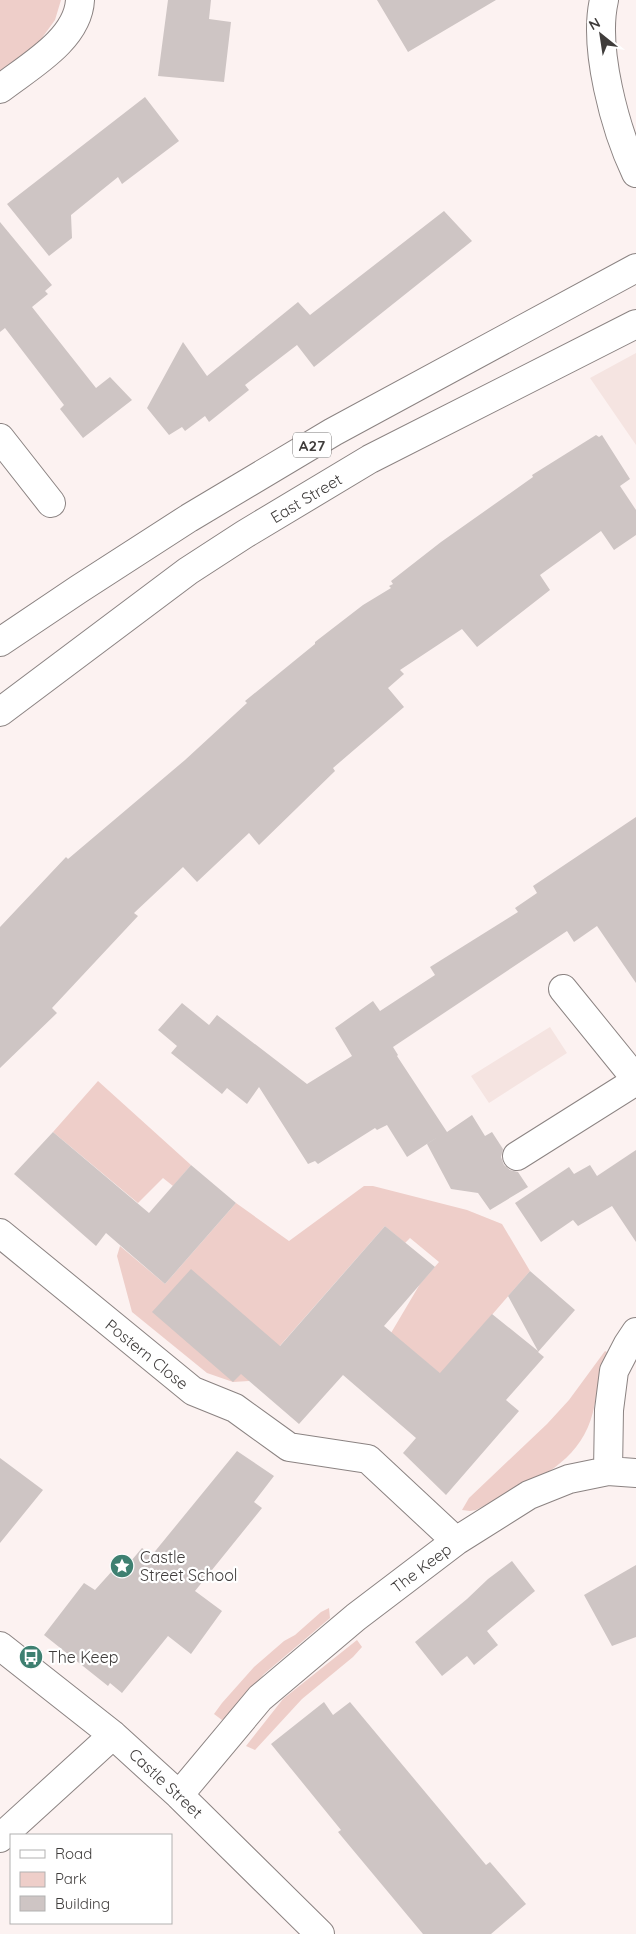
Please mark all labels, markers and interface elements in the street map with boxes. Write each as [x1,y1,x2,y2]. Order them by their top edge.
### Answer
north arrow [576,10,626,60]
text: N [586,13,603,34]
road number: A27 [293,432,331,458]
street label: East Street [267,469,345,527]
street label: Postern Close [102,1314,192,1394]
street label: The Keep [387,1539,455,1597]
place label: Castle Street School [140,1547,237,1585]
place icon: Castle Street School [109,1553,135,1579]
bus stop icon: The Keep [18,1644,44,1670]
place label: The Keep [48,1647,118,1667]
street label: Castle Street [125,1744,207,1822]
legend [10,1834,172,1924]
text: Road [55,1844,92,1863]
text: Park [55,1869,87,1888]
text: Building [55,1894,110,1913]

